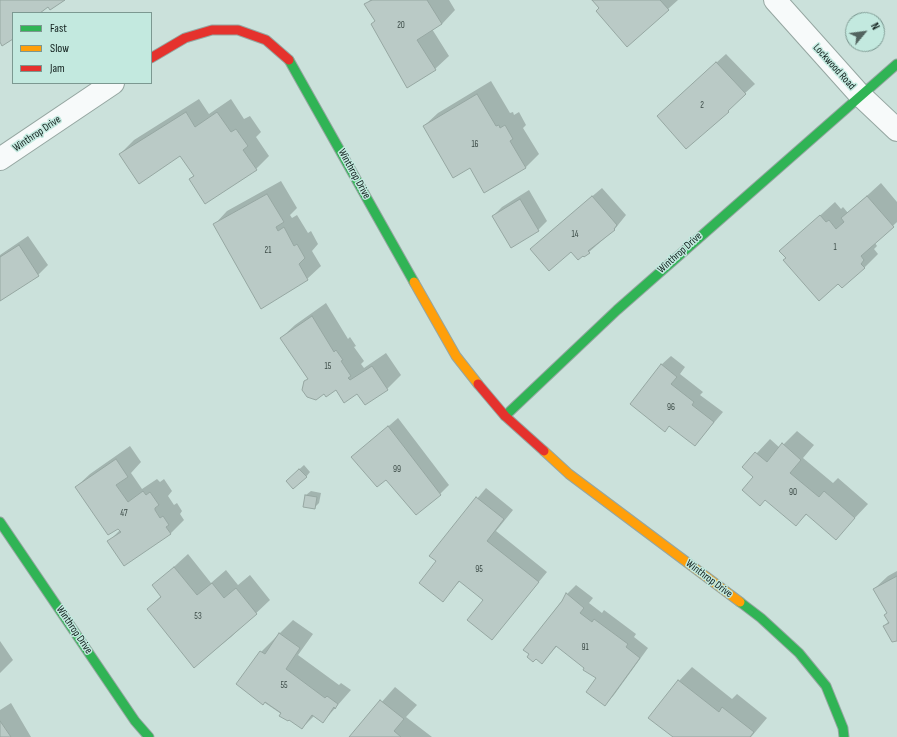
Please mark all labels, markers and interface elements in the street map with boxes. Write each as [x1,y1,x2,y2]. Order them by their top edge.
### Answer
legend [12,12,152,84]
north arrow [845,12,885,52]
text: Fast [50,21,67,36]
house number: 20 [397,21,405,31]
text: N [868,21,882,32]
text: Slow [50,41,69,56]
street label: Lockwood Road [810,41,858,93]
text: Jam [50,61,65,76]
house number: 2 [700,101,704,111]
street label: Winthrop Drive [10,113,64,155]
house number: 16 [471,140,479,150]
street label: Winthrop Drive [335,147,373,201]
house number: 14 [572,230,578,240]
street label: Winthrop Drive [655,230,705,276]
house number: 1 [833,243,837,253]
house number: 21 [265,246,271,256]
house number: 15 [325,362,331,372]
house number: 96 [667,403,675,413]
house number: 99 [393,465,401,475]
house number: 90 [789,488,797,498]
house number: 47 [120,509,128,519]
street label: Winthrop Drive [683,557,735,601]
house number: 95 [475,565,483,575]
street label: Winthrop Drive [53,603,95,657]
house number: 53 [194,612,202,622]
house number: 91 [581,643,589,653]
house number: 55 [280,681,288,691]

